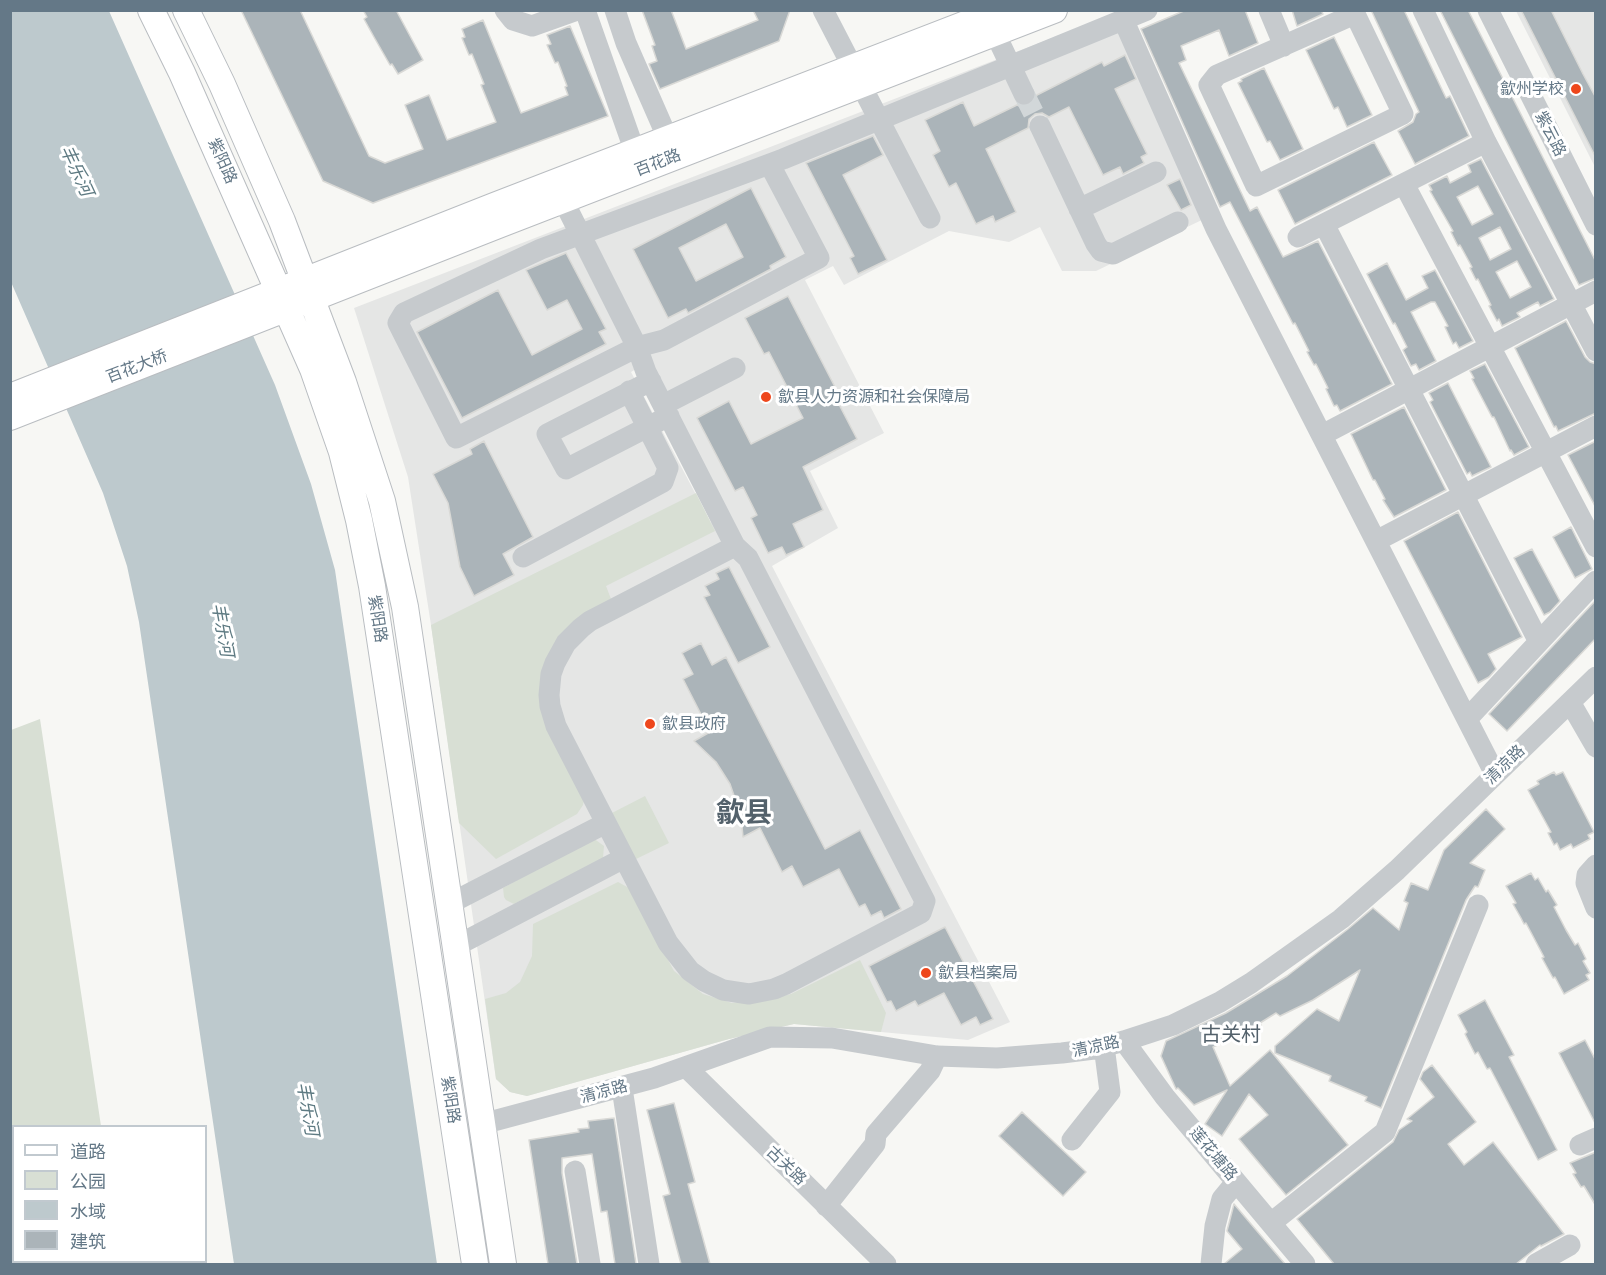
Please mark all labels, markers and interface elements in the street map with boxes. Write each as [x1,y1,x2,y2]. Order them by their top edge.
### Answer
place label: 歙州学校 [1500,79,1564,99]
marker: 歙州学校 [1569,82,1583,96]
street label: 紫云路 [1531,108,1569,160]
street label: 紫阳路 [203,135,241,187]
water label: 丰乐河 [55,142,97,200]
street label: 百花路 [632,145,684,181]
street label: 百花大桥 [104,347,170,387]
place label: 歙县人力资源和社会保障局 [778,387,970,407]
marker: 歙县人力资源和社会保障局 [759,390,773,404]
street label: 紫阳路 [364,594,390,644]
water label: 丰乐河 [207,602,237,658]
place label: 歙县政府 [662,714,726,734]
marker: 歙县政府 [643,717,657,731]
street label: 清凉路 [1481,741,1529,789]
district label: 歙县 [716,797,772,831]
place label: 歙县档案局 [938,963,1018,983]
marker: 歙县档案局 [919,966,933,980]
district label: 古关村 [1201,1023,1261,1047]
street label: 清凉路 [1071,1033,1121,1061]
street label: 紫阳路 [437,1075,463,1125]
street label: 清凉路 [578,1077,630,1107]
water label: 丰乐河 [292,1081,322,1137]
street label: 莲花塘路 [1185,1123,1241,1185]
legend [12,1125,207,1263]
text: 道路 [70,1140,106,1163]
street label: 古关路 [762,1142,810,1190]
text: 公园 [70,1170,106,1193]
text: 水域 [70,1200,106,1223]
text: 建筑 [70,1230,106,1253]

